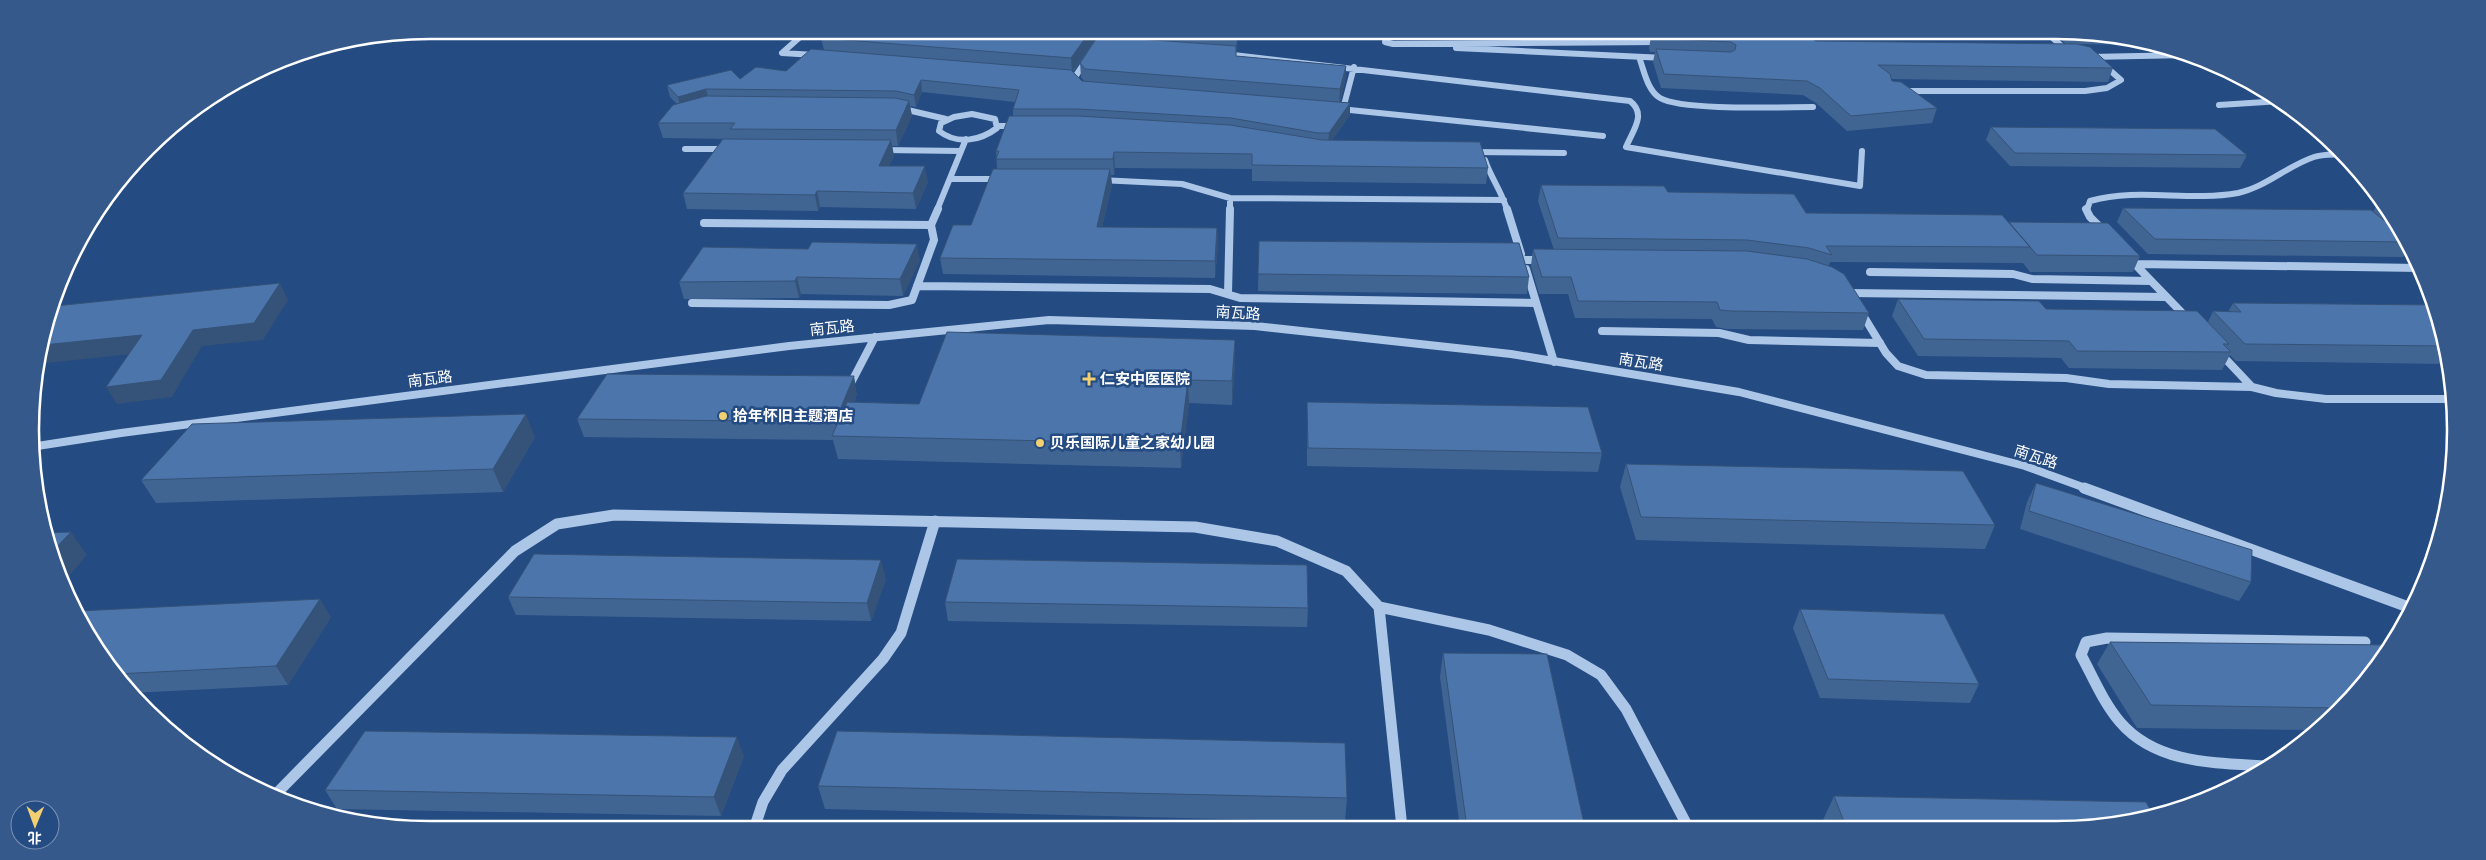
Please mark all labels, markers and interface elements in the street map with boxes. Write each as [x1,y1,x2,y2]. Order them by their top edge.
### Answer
street label: 南瓦路 [1215,302,1261,323]
street label: 南瓦路 [809,316,855,339]
street label: 南瓦路 [1617,349,1665,374]
street label: 南瓦路 [406,366,453,391]
place label: 仁安中医医院 [1100,369,1190,388]
marker: 仁安中医医院 [1082,372,1096,386]
place label: 拾年怀旧主题酒店 [733,406,853,425]
marker: 拾年怀旧主题酒店 [717,410,729,422]
place label: 贝乐国际儿童之家幼儿园 [1050,433,1215,452]
marker: 贝乐国际儿童之家幼儿园 [1034,437,1046,449]
street label: 南瓦路 [2012,441,2060,473]
north arrow [10,800,60,850]
text: 北 [28,829,42,847]

